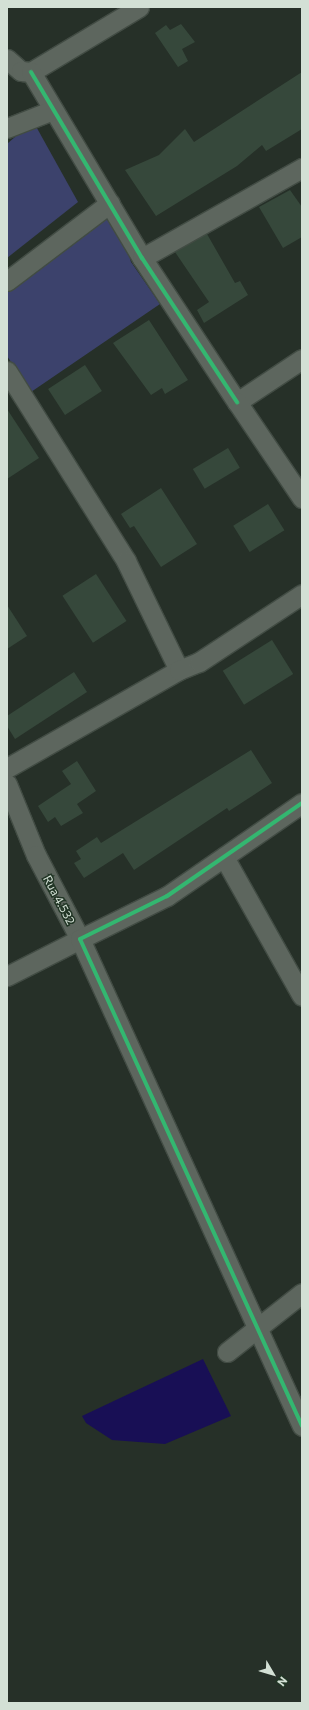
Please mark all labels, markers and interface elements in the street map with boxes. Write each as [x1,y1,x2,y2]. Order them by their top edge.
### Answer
street label: Rua 4.532 [40,873,78,927]
north arrow [253,1654,293,1694]
text: N [275,1674,291,1689]

